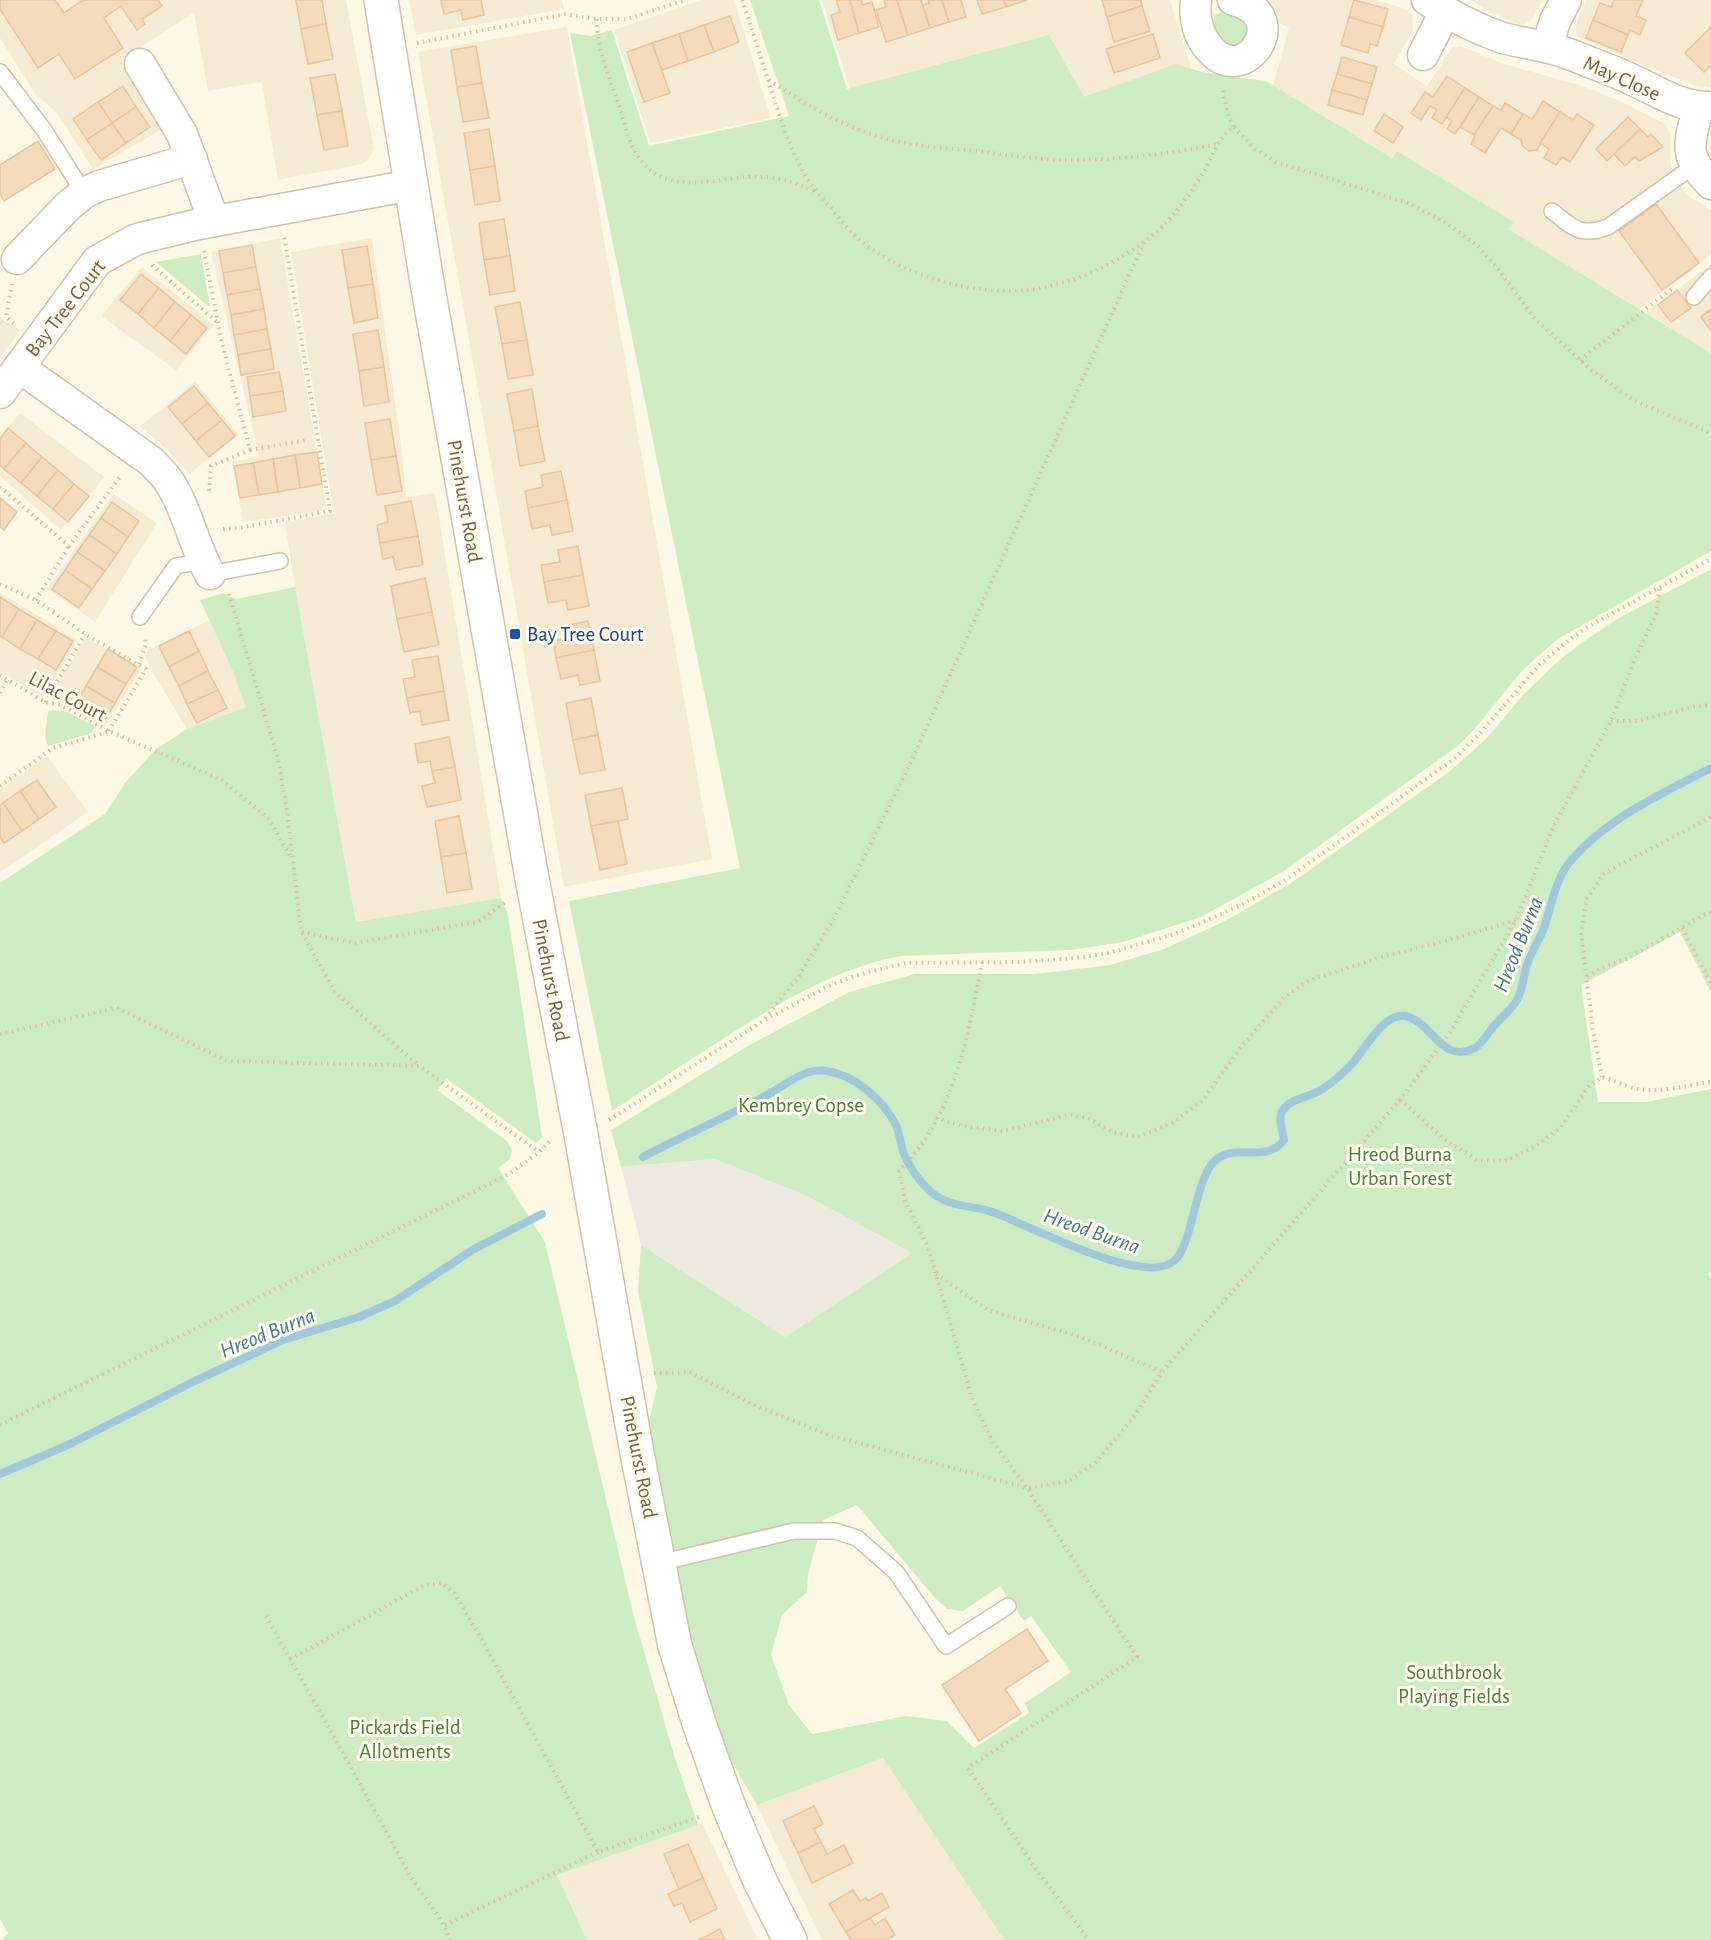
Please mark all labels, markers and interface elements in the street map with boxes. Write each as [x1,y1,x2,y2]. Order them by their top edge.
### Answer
street label: May Close [1580,52,1664,105]
street label: Bay Tree Court [21,256,110,361]
street label: Pinehurst Road [443,438,486,564]
place label: Bay Tree Court [527,624,644,645]
marker: Bay Tree Court [508,627,522,641]
street label: Lilac Court [25,667,110,726]
water label: Hreod Burna [1489,894,1547,995]
street label: Pinehurst Road [528,917,573,1043]
park label: Kembrey Copse [738,1095,864,1116]
park label: Hreod Burna Urban Forest [1348,1144,1452,1189]
water label: Hreod Burna [1041,1204,1143,1258]
water label: Hreod Burna [217,1304,318,1362]
street label: Pinehurst Road [616,1394,661,1520]
park label: Southbrook Playing Fields [1398,1662,1510,1707]
park label: Pickards Field Allotments [349,1717,461,1762]

